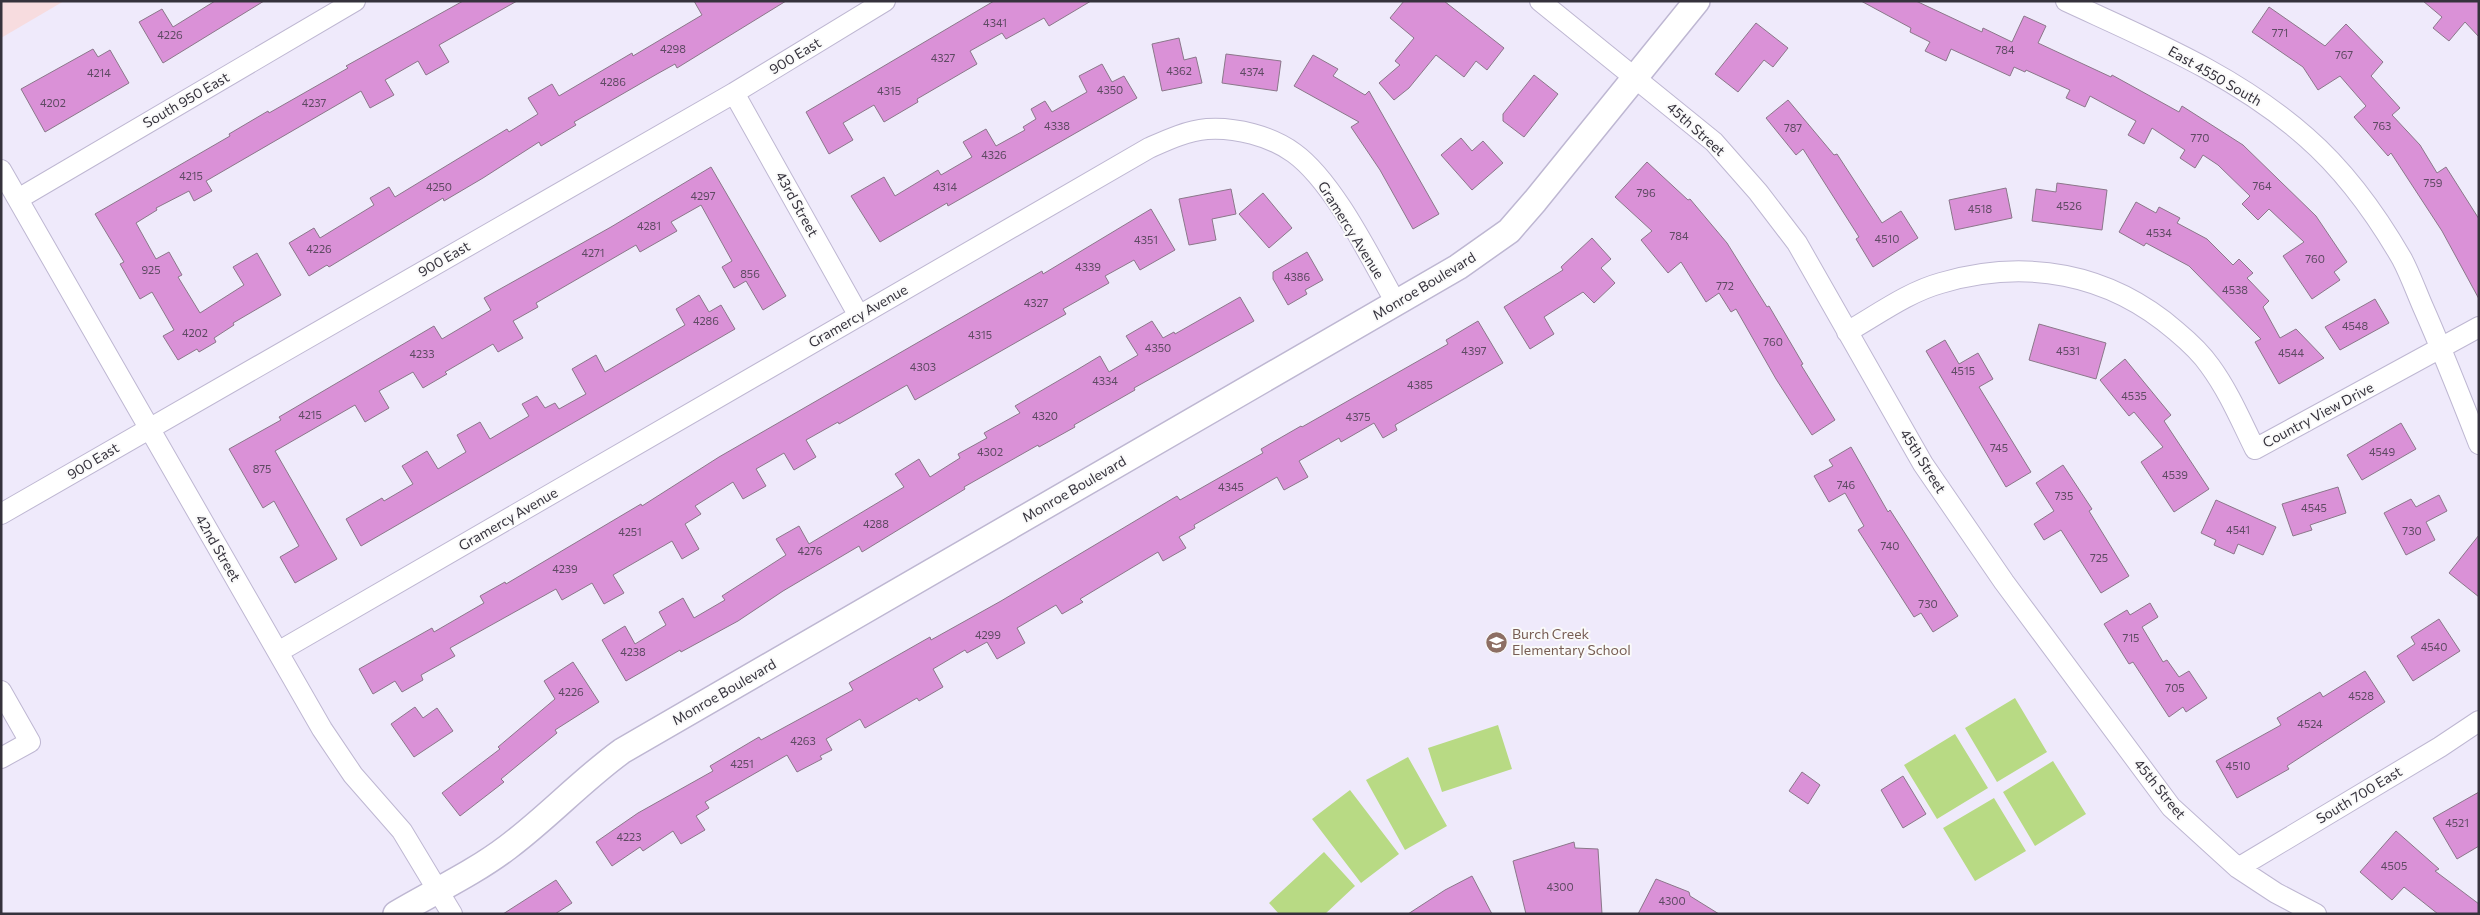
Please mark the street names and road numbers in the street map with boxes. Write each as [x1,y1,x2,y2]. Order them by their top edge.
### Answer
street label: 900 East [766,33,824,78]
street label: East 4550 South [2166,42,2265,109]
street label: South 950 East [140,68,232,131]
street label: 45th Street [1664,98,1729,159]
street label: 43rd Street [773,168,822,240]
street label: Gramercy Avenue [1315,178,1388,282]
street label: 900 East [415,237,473,280]
street label: Monroe Boulevard [1369,248,1478,323]
street label: Gramercy Avenue [805,280,910,351]
street label: Country View Drive [2259,378,2376,451]
street label: 45th Street [1897,426,1950,496]
street label: 900 East [64,438,122,483]
street label: Monroe Boulevard [1019,452,1129,525]
street label: Gramercy Avenue [455,483,560,554]
street label: 42nd Street [192,511,245,584]
street label: Monroe Boulevard [669,655,779,728]
street label: 45th Street [2131,755,2190,822]
street label: South 700 East [2313,762,2405,827]

